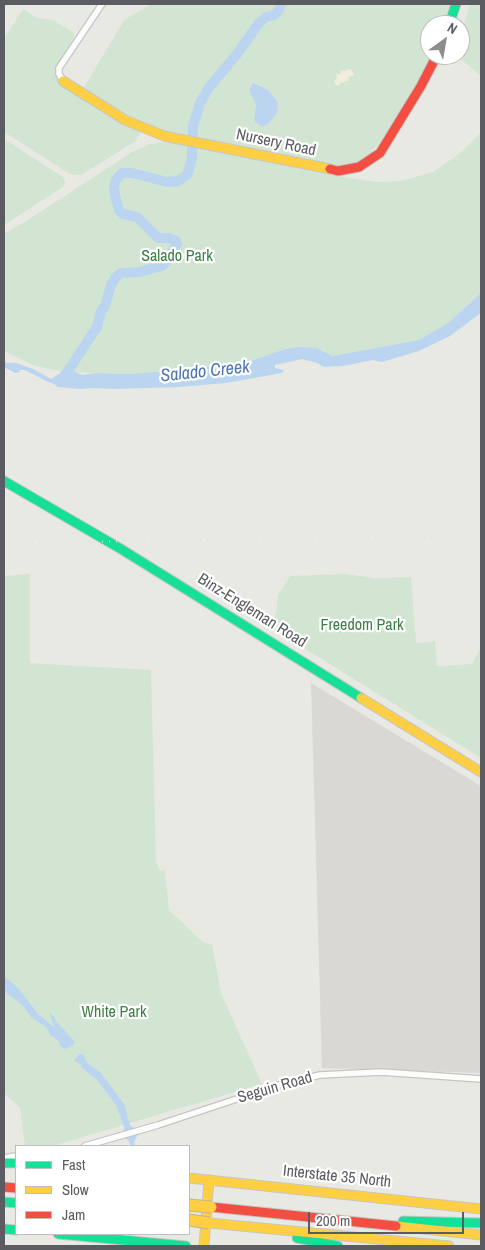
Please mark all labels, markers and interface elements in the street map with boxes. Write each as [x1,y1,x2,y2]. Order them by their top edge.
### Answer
north arrow [420,15,470,65]
text: N [444,18,461,38]
street label: Nursery Road [234,125,318,161]
park label: Salado Park [141,247,213,267]
water label: Salado Creek [159,357,251,387]
street label: Binz-Engleman Road [194,570,310,652]
park label: Freedom Park [320,616,404,636]
park label: White Park [82,1003,146,1023]
street label: Seguin Road [236,1068,314,1108]
legend [15,1145,190,1235]
text: Fast [62,1154,85,1175]
street label: Interstate 35 North [282,1162,392,1192]
text: Slow [62,1179,89,1200]
scale bar [310,1202,466,1234]
text: Jam [62,1204,85,1225]
text: 200 m [316,1210,350,1231]

